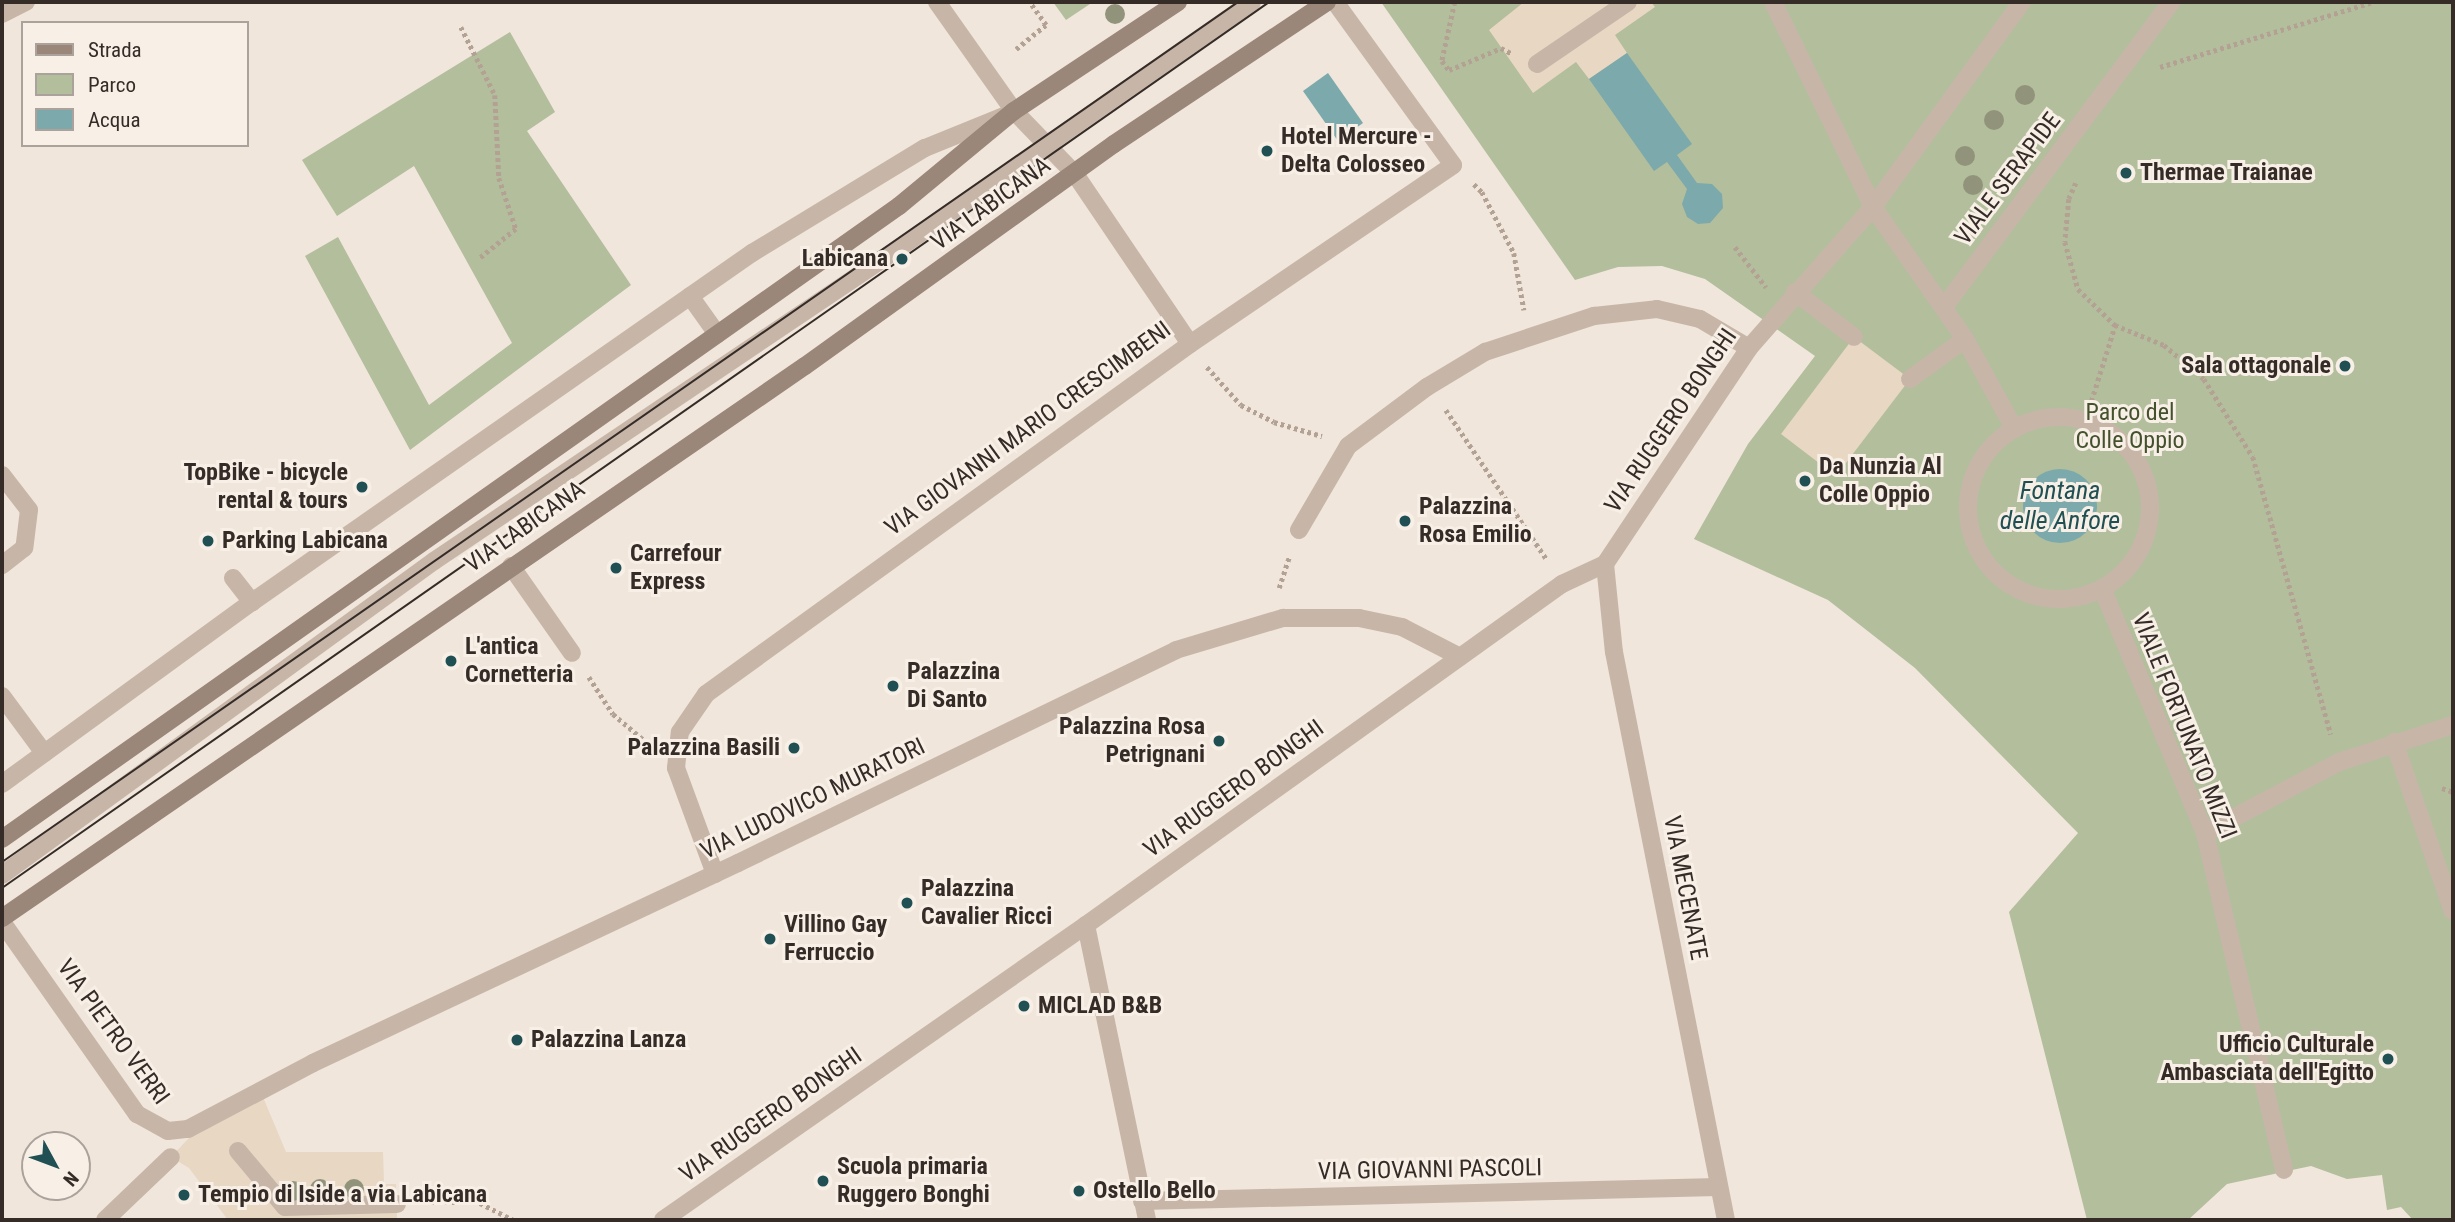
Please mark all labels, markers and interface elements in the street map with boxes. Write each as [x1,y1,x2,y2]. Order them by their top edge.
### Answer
legend [21,21,248,147]
text: Strada [88,38,142,62]
text: Parco [88,73,136,97]
street label: VIALE SERAPIDE [1949,107,2067,251]
text: Acqua [88,108,141,132]
place label: Hotel Mercure - Delta Colosseo [1281,123,1432,179]
marker: Hotel Mercure - Delta Colosseo [1259,143,1275,159]
street label: VIA LABICANA [926,151,1056,257]
place label: Thermae Traianae [2140,159,2314,187]
marker: Thermae Traianae [2118,165,2134,181]
place label: Labicana [802,245,888,273]
marker: Labicana [894,251,910,267]
street label: VIA GIOVANNI MARIO CRESCIMBENI [879,316,1177,542]
street label: VIA RUGGERO BONGHI [1599,324,1743,518]
place label: Sala ottagonale [2181,352,2331,380]
marker: Sala ottagonale [2337,358,2353,374]
park label: Parco del Colle Oppio [2075,399,2185,455]
place label: Da Nunzia Al Colle Oppio [1819,453,1942,509]
place label: TopBike - bicycle rental & tours [184,459,348,515]
marker: Da Nunzia Al Colle Oppio [1797,473,1813,489]
street label: VIA LABICANA [459,475,591,579]
water label: Fontana delle Anfore [2000,475,2120,536]
marker: TopBike - bicycle rental & tours [354,479,370,495]
place label: Palazzina Rosa Emilio [1419,493,1532,549]
marker: Palazzina Rosa Emilio [1397,513,1413,529]
place label: Parking Labicana [222,527,388,555]
marker: Parking Labicana [200,533,216,549]
place label: Carrefour Express [630,540,722,596]
marker: Carrefour Express [608,560,624,576]
street label: VIALE FORTUNATO MIZZI [2126,609,2242,843]
place label: L'antica Cornetteria [465,633,573,689]
marker: L'antica Cornetteria [443,653,459,669]
place label: Palazzina Di Santo [907,658,1000,714]
marker: Palazzina Di Santo [885,678,901,694]
place label: Palazzina Rosa Petrignani [1059,713,1205,769]
street label: VIA RUGGERO BONGHI [1138,714,1330,864]
street label: VIA LUDOVICO MURATORI [696,732,930,866]
marker: Palazzina Rosa Petrignani [1211,733,1227,749]
place label: Palazzina Basili [628,734,780,762]
marker: Palazzina Basili [786,740,802,756]
street label: VIA MECENATE [1657,813,1713,963]
place label: Palazzina Cavalier Ricci [921,875,1052,931]
marker: Palazzina Cavalier Ricci [899,895,915,911]
place label: Villino Gay Ferruccio [784,911,887,967]
marker: Villino Gay Ferruccio [762,931,778,947]
street label: VIA PIETRO VERRI [51,954,175,1110]
place label: MICLAD B&B [1038,992,1162,1020]
marker: MICLAD B&B [1016,998,1032,1014]
place label: Palazzina Lanza [531,1026,686,1054]
place label: Ufficio Culturale Ambasciata dell'Egitto [2160,1031,2374,1087]
marker: Palazzina Lanza [509,1032,525,1048]
street label: VIA RUGGERO BONGHI [674,1041,868,1189]
marker: Ufficio Culturale Ambasciata dell'Egitto [2380,1051,2396,1067]
north arrow [21,1131,91,1201]
place label: Scuola primaria Ruggero Bonghi [837,1153,990,1209]
street label: VIA GIOVANNI PASCOLI [1318,1154,1542,1186]
text: N [58,1167,83,1191]
marker: Scuola primaria Ruggero Bonghi [815,1173,831,1189]
place label: Ostello Bello [1093,1177,1216,1205]
place label: Tempio di Iside a via Labicana [198,1181,487,1209]
marker: Ostello Bello [1071,1183,1087,1199]
marker: Tempio di Iside a via Labicana [176,1187,192,1203]

